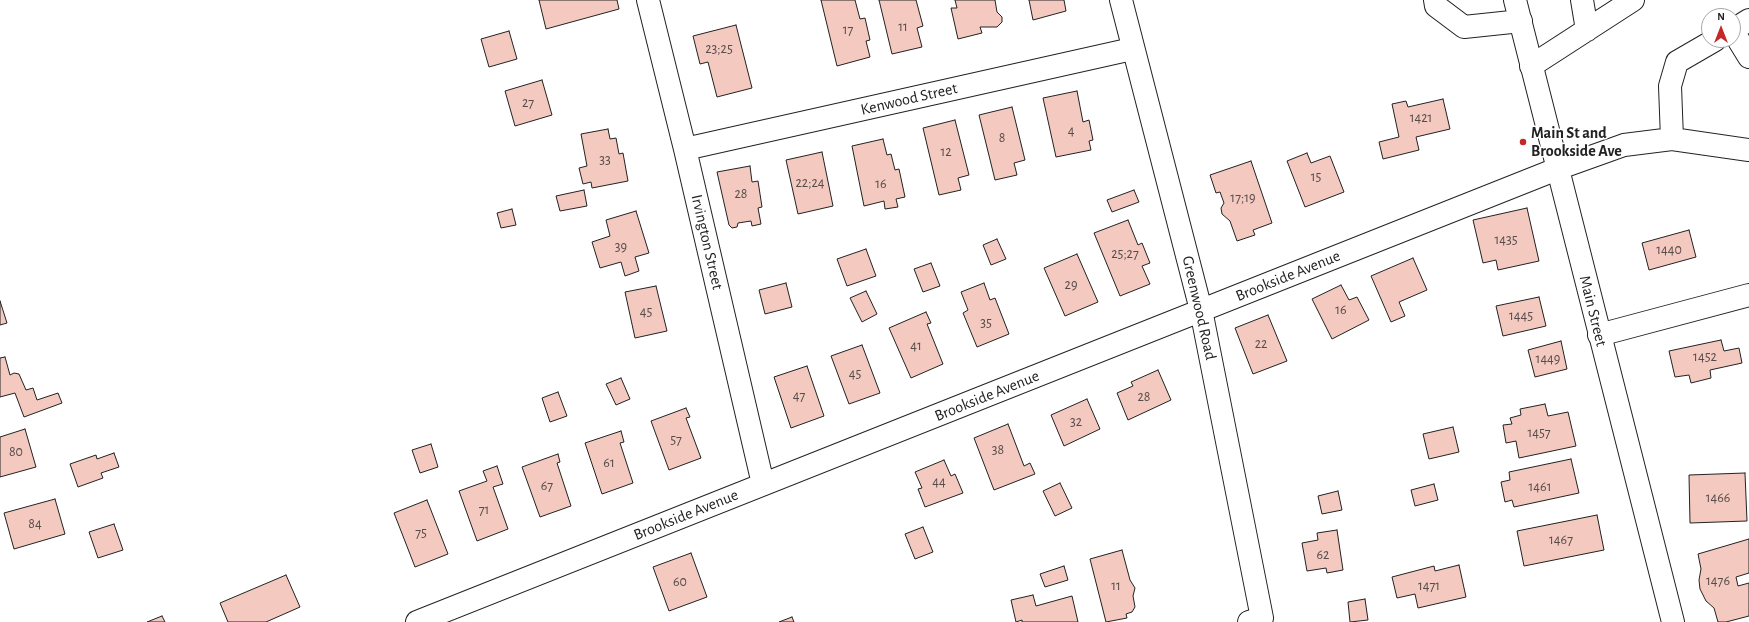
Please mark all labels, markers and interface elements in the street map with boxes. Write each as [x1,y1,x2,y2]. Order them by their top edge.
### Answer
north arrow [1701,8,1741,48]
text: N [1717,11,1725,22]
house number: 11 [898,19,908,35]
house number: 17 [843,22,853,38]
house number: 23;25 [705,41,733,57]
street label: Kenwood Street [859,79,959,119]
house number: 27 [522,95,534,111]
house number: 1421 [1410,110,1432,126]
house number: 4 [1068,123,1074,139]
place label: Main St and Brookside Ave [1531,123,1622,161]
house number: 8 [999,130,1005,146]
marker: Main St and Brookside Ave [1518,137,1528,147]
house number: 12 [940,144,952,160]
house number: 33 [599,152,611,168]
house number: 15 [1311,169,1321,185]
house number: 22;24 [795,175,825,191]
house number: 16 [875,176,887,192]
house number: 28 [734,186,748,202]
house number: 17;19 [1230,190,1256,206]
street label: Irvington Street [687,192,727,292]
house number: 1435 [1494,232,1518,248]
house number: 39 [615,239,627,255]
house number: 1440 [1656,242,1682,258]
house number: 25;27 [1111,246,1139,262]
street label: Brookside Avenue [1233,246,1343,306]
street label: Greenwood Road [1178,254,1220,362]
street label: Main Street [1575,274,1611,348]
house number: 29 [1065,277,1077,293]
house number: 16 [1335,302,1347,318]
house number: 45 [640,304,652,320]
house number: 1445 [1509,308,1533,324]
house number: 35 [980,315,992,331]
house number: 22 [1255,336,1267,352]
house number: 41 [910,338,922,354]
house number: 1452 [1693,349,1717,365]
house number: 1449 [1536,351,1560,367]
house number: 45 [849,366,861,382]
street label: Brookside Avenue [932,366,1042,426]
house number: 47 [793,388,805,404]
house number: 28 [1137,389,1151,405]
house number: 32 [1070,414,1082,430]
house number: 1457 [1527,425,1551,441]
house number: 57 [670,432,682,448]
house number: 38 [992,442,1004,458]
house number: 80 [9,444,23,460]
house number: 61 [603,455,615,471]
house number: 44 [932,474,946,490]
house number: 67 [541,478,553,494]
house number: 1461 [1529,479,1551,495]
street label: Brookside Avenue [631,485,741,545]
house number: 1466 [1706,490,1730,506]
house number: 71 [479,502,489,518]
house number: 84 [28,516,42,532]
house number: 75 [415,525,427,541]
house number: 1467 [1549,532,1573,548]
house number: 62 [1317,547,1329,563]
house number: 1476 [1706,573,1730,589]
house number: 60 [673,574,687,590]
house number: 11 [1111,578,1121,594]
house number: 1471 [1418,578,1440,594]

